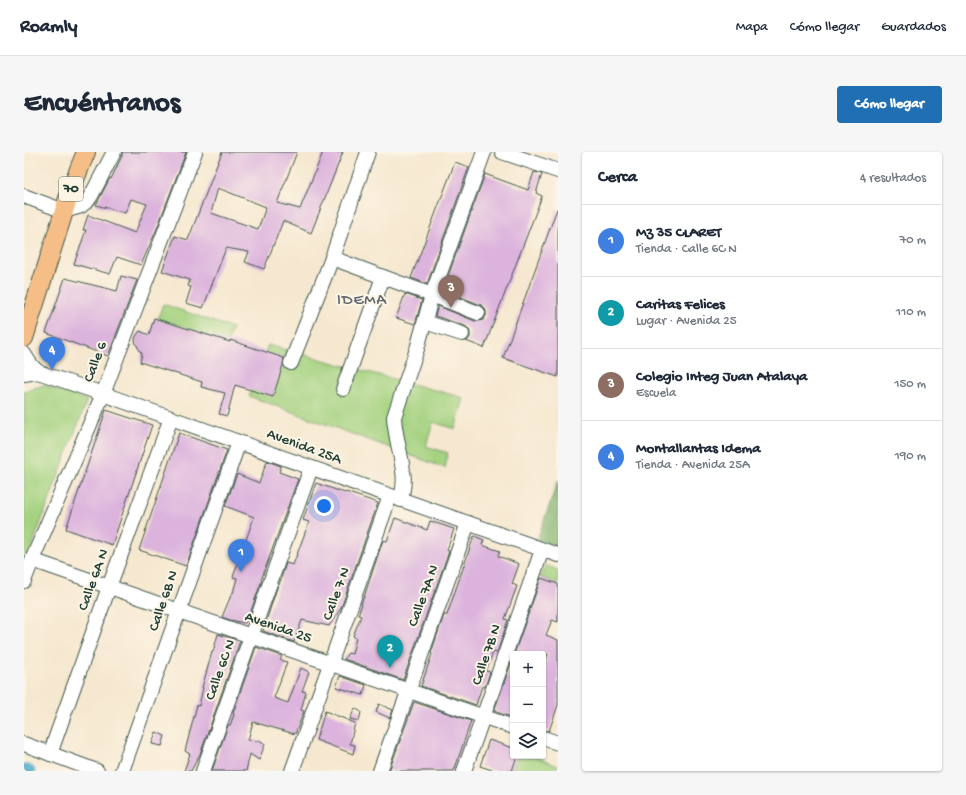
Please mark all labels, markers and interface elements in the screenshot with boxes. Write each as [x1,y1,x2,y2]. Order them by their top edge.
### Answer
text: Roamly [20,16,77,39]
text: Mapa [736,19,768,36]
text: Cómo llegar [790,19,859,36]
text: Guardados [881,19,946,36]
button: Cómo llegar [837,86,942,123]
text: Encuéntranos [24,88,180,121]
text: Cerca [598,168,637,188]
text: 4 resultados [860,171,926,186]
road number: 70 [59,177,83,201]
text: Mz 35 CLARET [636,224,721,242]
text: 1 [608,233,614,248]
text: 70 m [900,233,926,248]
text: Tienda · Calle 6C N [636,242,737,257]
pin: 3 [438,275,464,308]
district label: IDEMA [337,292,387,311]
text: Caritas Felices [636,296,725,314]
text: 2 [608,305,614,320]
text: 110 m [896,305,926,320]
text: Lugar · Avenida 25 [636,314,737,329]
pin: 4 [39,337,65,370]
street label: Calle 6 [80,339,112,385]
text: Colegio Integ Juan Atalaya [636,368,807,386]
text: 3 [608,377,614,392]
text: 150 m [894,377,926,392]
text: Escuela [636,386,676,401]
street label: Avenida 25A [264,425,345,469]
text: Montallantas Idema [636,440,760,458]
text: 4 [608,449,614,464]
text: 190 m [895,449,926,464]
text: Tienda · Avenida 25A [636,458,750,473]
your location [314,496,334,516]
pin: 1 [228,539,254,572]
street label: Calle 6A N [75,547,113,613]
street label: Calle 7A N [405,562,444,629]
street label: Calle 7 N [319,565,355,623]
street label: Calle 6B N [145,568,183,634]
street label: Avenida 25 [242,608,314,648]
street label: Calle 7B N [468,622,506,688]
pin: 2 [377,635,403,668]
street label: Calle 6C N [202,637,240,703]
map controls [510,651,546,759]
button: + [510,651,546,687]
button: − [510,687,546,723]
button: layers [510,723,546,759]

